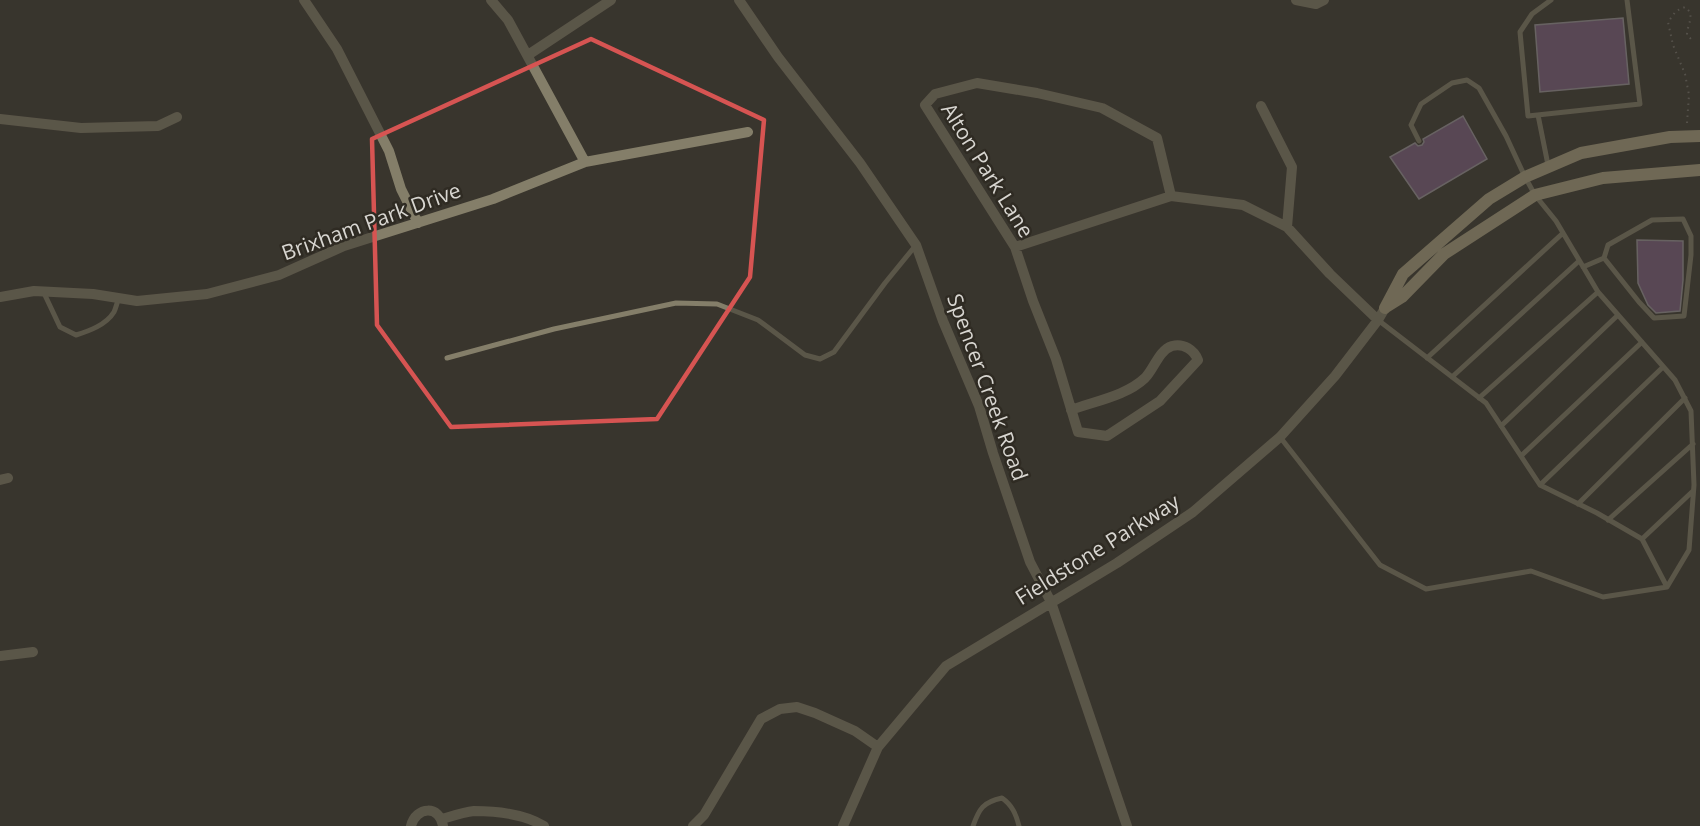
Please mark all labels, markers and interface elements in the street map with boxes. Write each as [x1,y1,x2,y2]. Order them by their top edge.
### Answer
street label: Alton Park Lane [935,97,1041,243]
street label: Brixham Park Drive [278,176,464,266]
street label: Spencer Creek Road [941,290,1035,484]
street label: Fieldstone Parkway [1010,487,1185,611]

